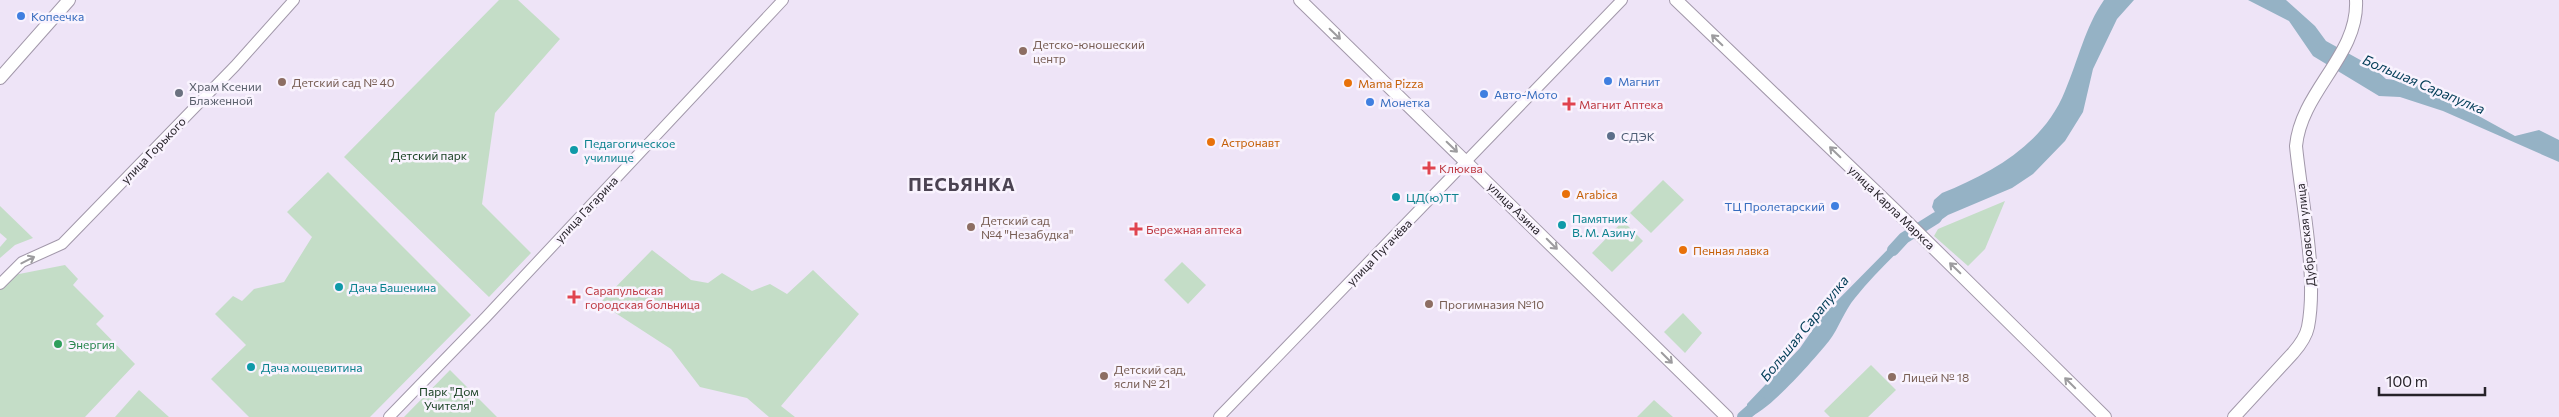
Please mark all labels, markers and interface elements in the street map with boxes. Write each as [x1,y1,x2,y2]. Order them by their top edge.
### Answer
place label: Копеечка [31,9,84,23]
marker: Копеечка [15,10,27,22]
one-way arrow [1329,28,1342,40]
one-way arrow [1711,34,1723,46]
place label: Детско-юношеский центр [1033,37,1145,65]
marker: Детско-юношеский центр [1017,45,1029,57]
water label: Большая Сарапулка [2360,51,2488,117]
place label: Магнит [1618,74,1661,88]
place label: Детский сад № 40 [292,75,395,89]
marker: Магнит [1602,75,1614,87]
marker: Детский сад № 40 [276,76,288,88]
place label: Mama Pizza [1358,76,1424,90]
marker: Mama Pizza [1342,77,1354,89]
place label: Храм Ксении Блаженной [189,79,262,107]
marker: Храм Ксении Блаженной [173,87,185,99]
place label: Авто-Мото [1494,87,1558,101]
marker: Авто-Мото [1478,88,1490,100]
place label: Монетка [1380,95,1430,109]
marker: Монетка [1364,96,1376,108]
place label: Магнит Аптека [1579,97,1663,111]
marker: Магнит Аптека [1563,98,1575,110]
street label: улица Горького [118,114,188,186]
place label: СДЭК [1621,129,1655,143]
marker: СДЭК [1605,130,1617,142]
place label: Астронавт [1221,135,1280,149]
place label: Педагогическое училище [584,136,675,164]
marker: Астронавт [1205,136,1217,148]
one-way arrow [1446,141,1459,153]
marker: Педагогическое училище [568,144,580,156]
one-way arrow [1828,146,1841,158]
park label: Детский парк [391,148,468,162]
place label: Клюква [1439,161,1483,175]
marker: Клюква [1423,162,1435,174]
street label: улица Карла Маркса [1846,162,1938,252]
street label: улица Гагарина [552,173,620,245]
district label: ПЕСЬЯНКА [908,173,1016,195]
street label: улица Азина [1485,179,1545,237]
street label: Дубровская улица [2293,183,2317,287]
place label: Arabica [1576,187,1618,201]
marker: Arabica [1560,188,1572,200]
place label: ЦД(ю)ТТ [1406,190,1459,204]
marker: ЦД(ю)ТТ [1390,191,1402,203]
place label: ТЦ Пролетарский [1725,199,1825,213]
marker: ТЦ Пролетарский [1829,200,1841,212]
place label: Памятник В. М. Азину [1572,211,1636,239]
place label: Детский сад №4 "Незабудка" [981,213,1073,241]
street label: улица Пугачёва [1344,216,1414,288]
marker: Памятник В. М. Азину [1556,219,1568,231]
marker: Детский сад №4 "Незабудка" [965,221,977,233]
place label: Бережная аптека [1146,222,1242,236]
marker: Бережная аптека [1130,223,1142,235]
one-way arrow [1545,238,1558,250]
place label: Пенная лавка [1693,243,1769,257]
marker: Пенная лавка [1677,244,1689,256]
one-way arrow [20,255,35,264]
one-way arrow [1949,262,1961,275]
water label: Большая Сарапулка [1756,272,1852,384]
place label: Дача Башенина [349,280,436,294]
marker: Дача Башенина [333,281,345,293]
place label: Сарапульская городская больница [585,283,700,311]
marker: Сарапульская городская больница [567,290,581,304]
place label: Прогимназия №10 [1439,297,1544,311]
marker: Прогимназия №10 [1423,298,1435,310]
place label: Энергия [68,337,115,351]
marker: Энергия [52,338,64,350]
one-way arrow [1661,352,1673,364]
place label: Дача мощевитина [261,360,363,374]
marker: Дача мощевитина [245,361,257,373]
place label: Детский сад, ясли № 21 [1114,362,1186,390]
scale bar [2379,364,2485,396]
marker: Детский сад, ясли № 21 [1098,370,1110,382]
place label: Лицей № 18 [1902,370,1969,384]
marker: Лицей № 18 [1886,371,1898,383]
text: 100 m [2386,372,2428,390]
one-way arrow [2064,377,2077,389]
park label: Парк "Дом Учителя" [419,384,479,412]

